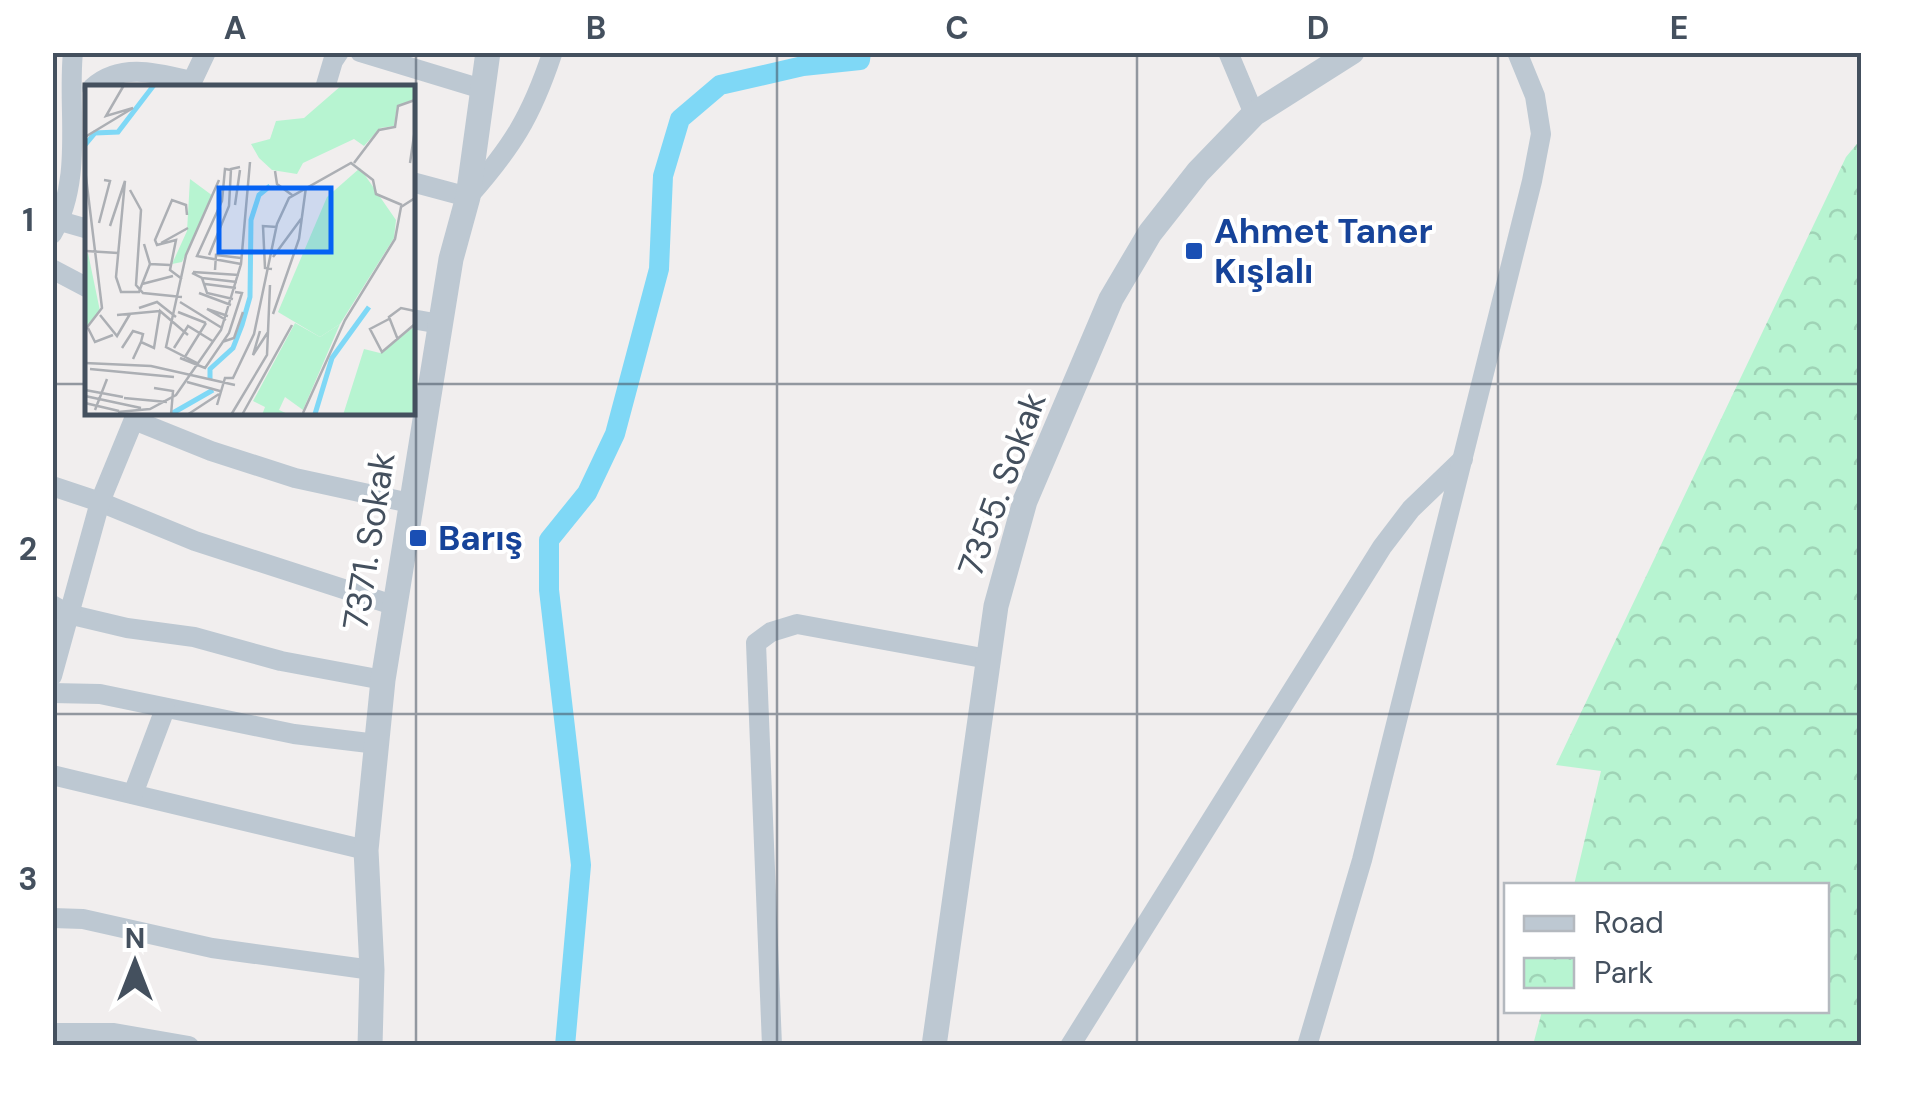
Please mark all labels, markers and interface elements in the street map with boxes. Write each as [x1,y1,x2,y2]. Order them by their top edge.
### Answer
text: A [224,7,246,49]
text: B [586,7,606,49]
text: C [945,7,969,49]
text: D [1307,7,1329,49]
text: E [1670,7,1688,49]
inset map [85,85,415,415]
text: 1 [22,199,34,241]
place label: Ahmet Taner Kışlalı [1214,208,1433,294]
marker: Ahmet Taner Kışlalı [1183,240,1205,262]
street label: 7355. Sokak [947,385,1057,582]
street label: 7371. Sokak [332,449,406,633]
place label: Barış [438,515,523,561]
marker: Barış [407,527,429,549]
text: 2 [19,528,37,570]
text: 3 [18,858,38,900]
legend [1504,883,1829,1013]
text: Road [1594,903,1664,942]
north arrow [85,913,185,1013]
text: N [125,920,145,957]
text: Park [1594,953,1653,992]

